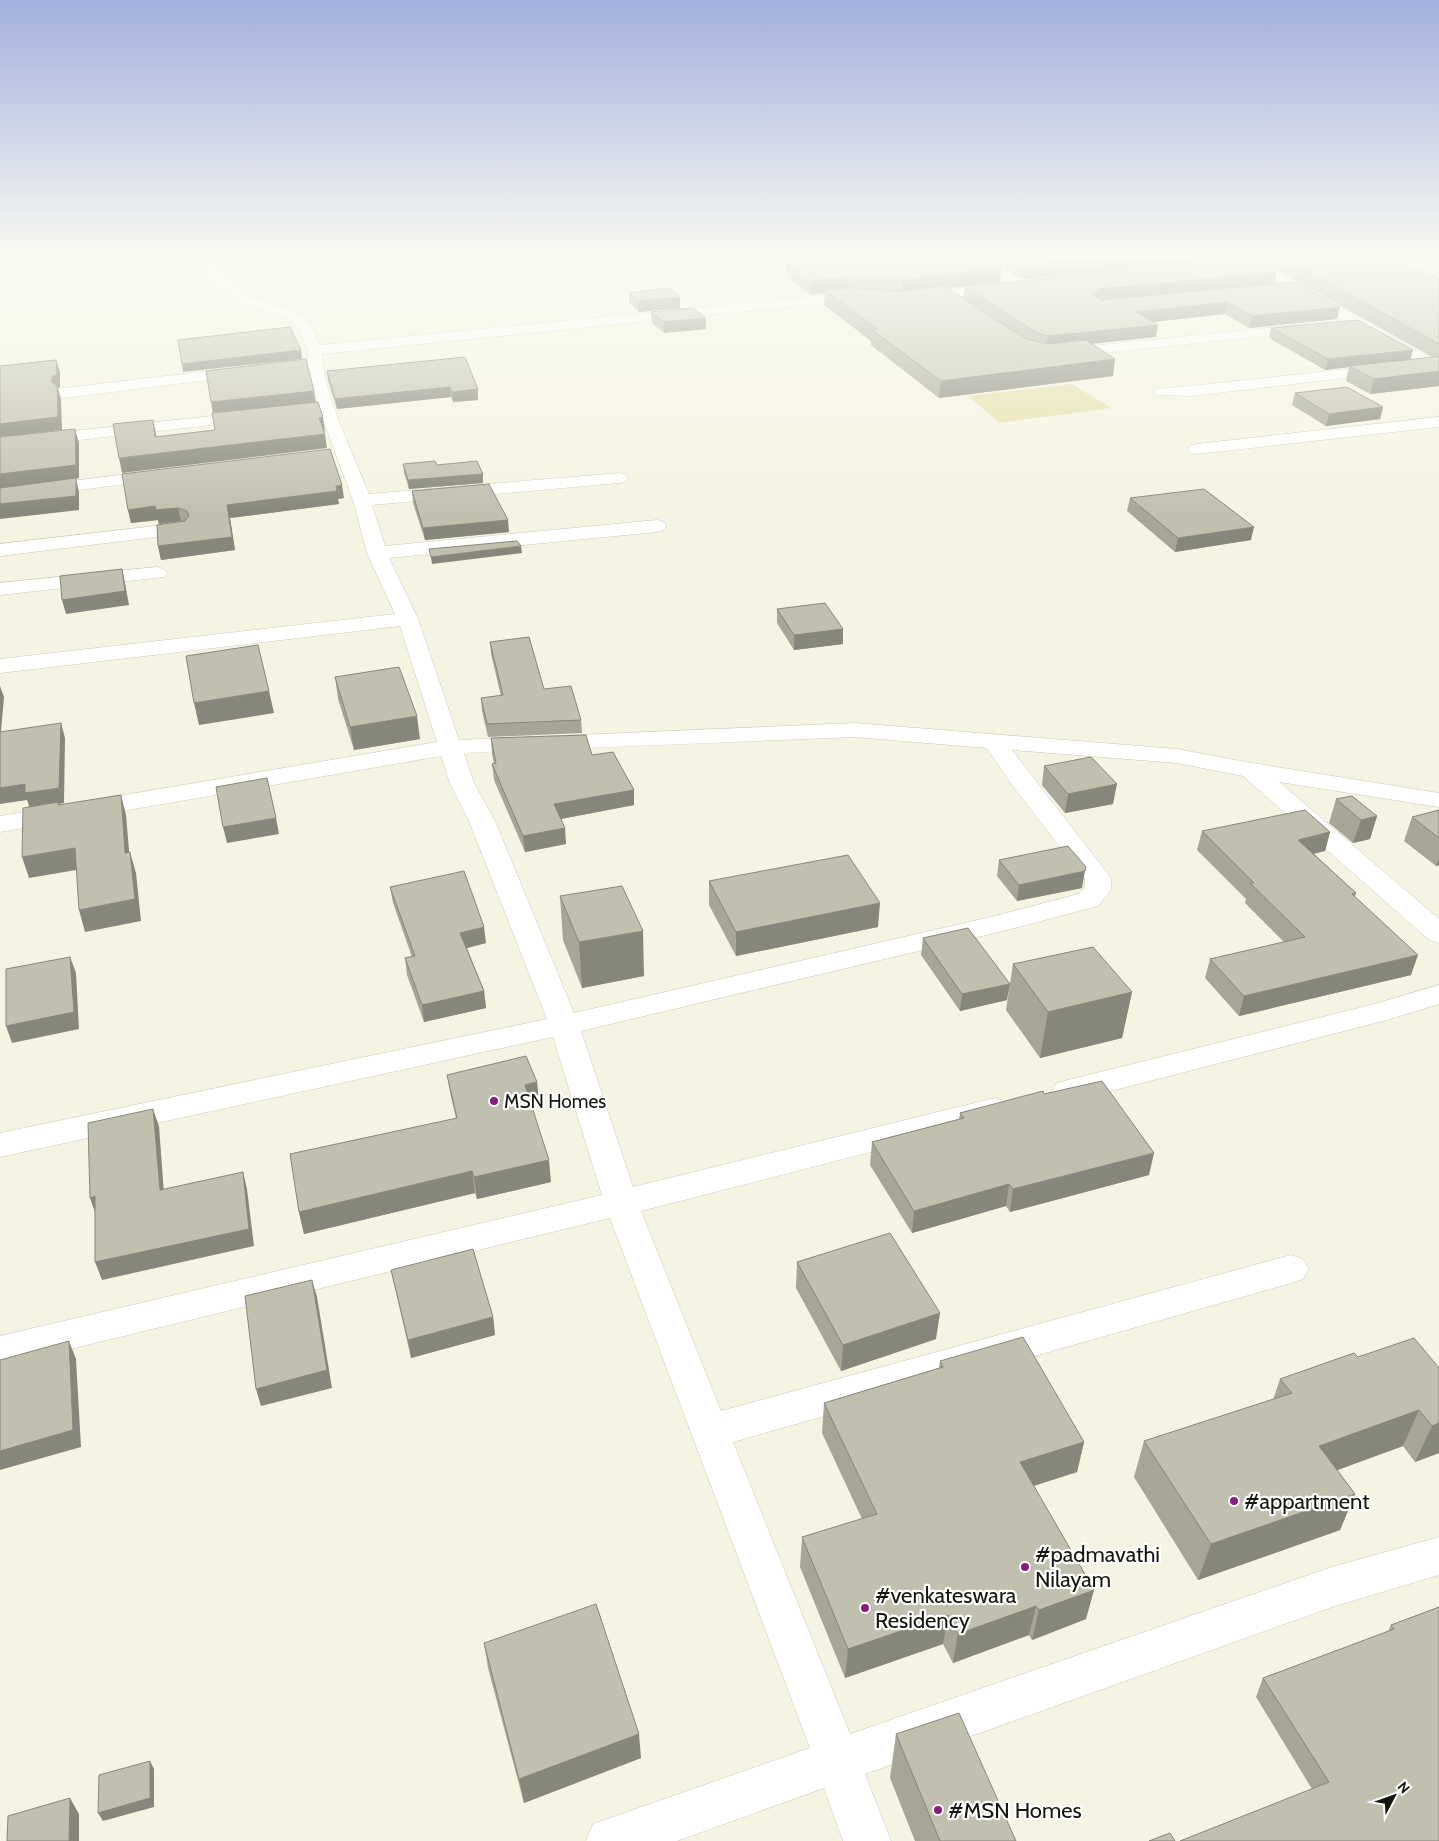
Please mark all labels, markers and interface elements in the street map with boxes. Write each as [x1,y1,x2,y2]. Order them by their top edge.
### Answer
place label: MSN Homes [504,1090,606,1113]
marker: MSN Homes [488,1095,500,1107]
place label: #appartment [1244,1488,1370,1515]
marker: #appartment [1228,1495,1240,1507]
place label: #padmavathi Nilayam [1035,1541,1160,1593]
marker: #padmavathi Nilayam [1019,1561,1031,1573]
place label: #venkateswara Residency [875,1582,1017,1634]
marker: #venkateswara Residency [859,1602,871,1614]
north arrow [1369,1771,1419,1821]
text: N [1394,1778,1414,1797]
place label: #MSN Homes [948,1797,1082,1824]
marker: #MSN Homes [932,1804,944,1816]

